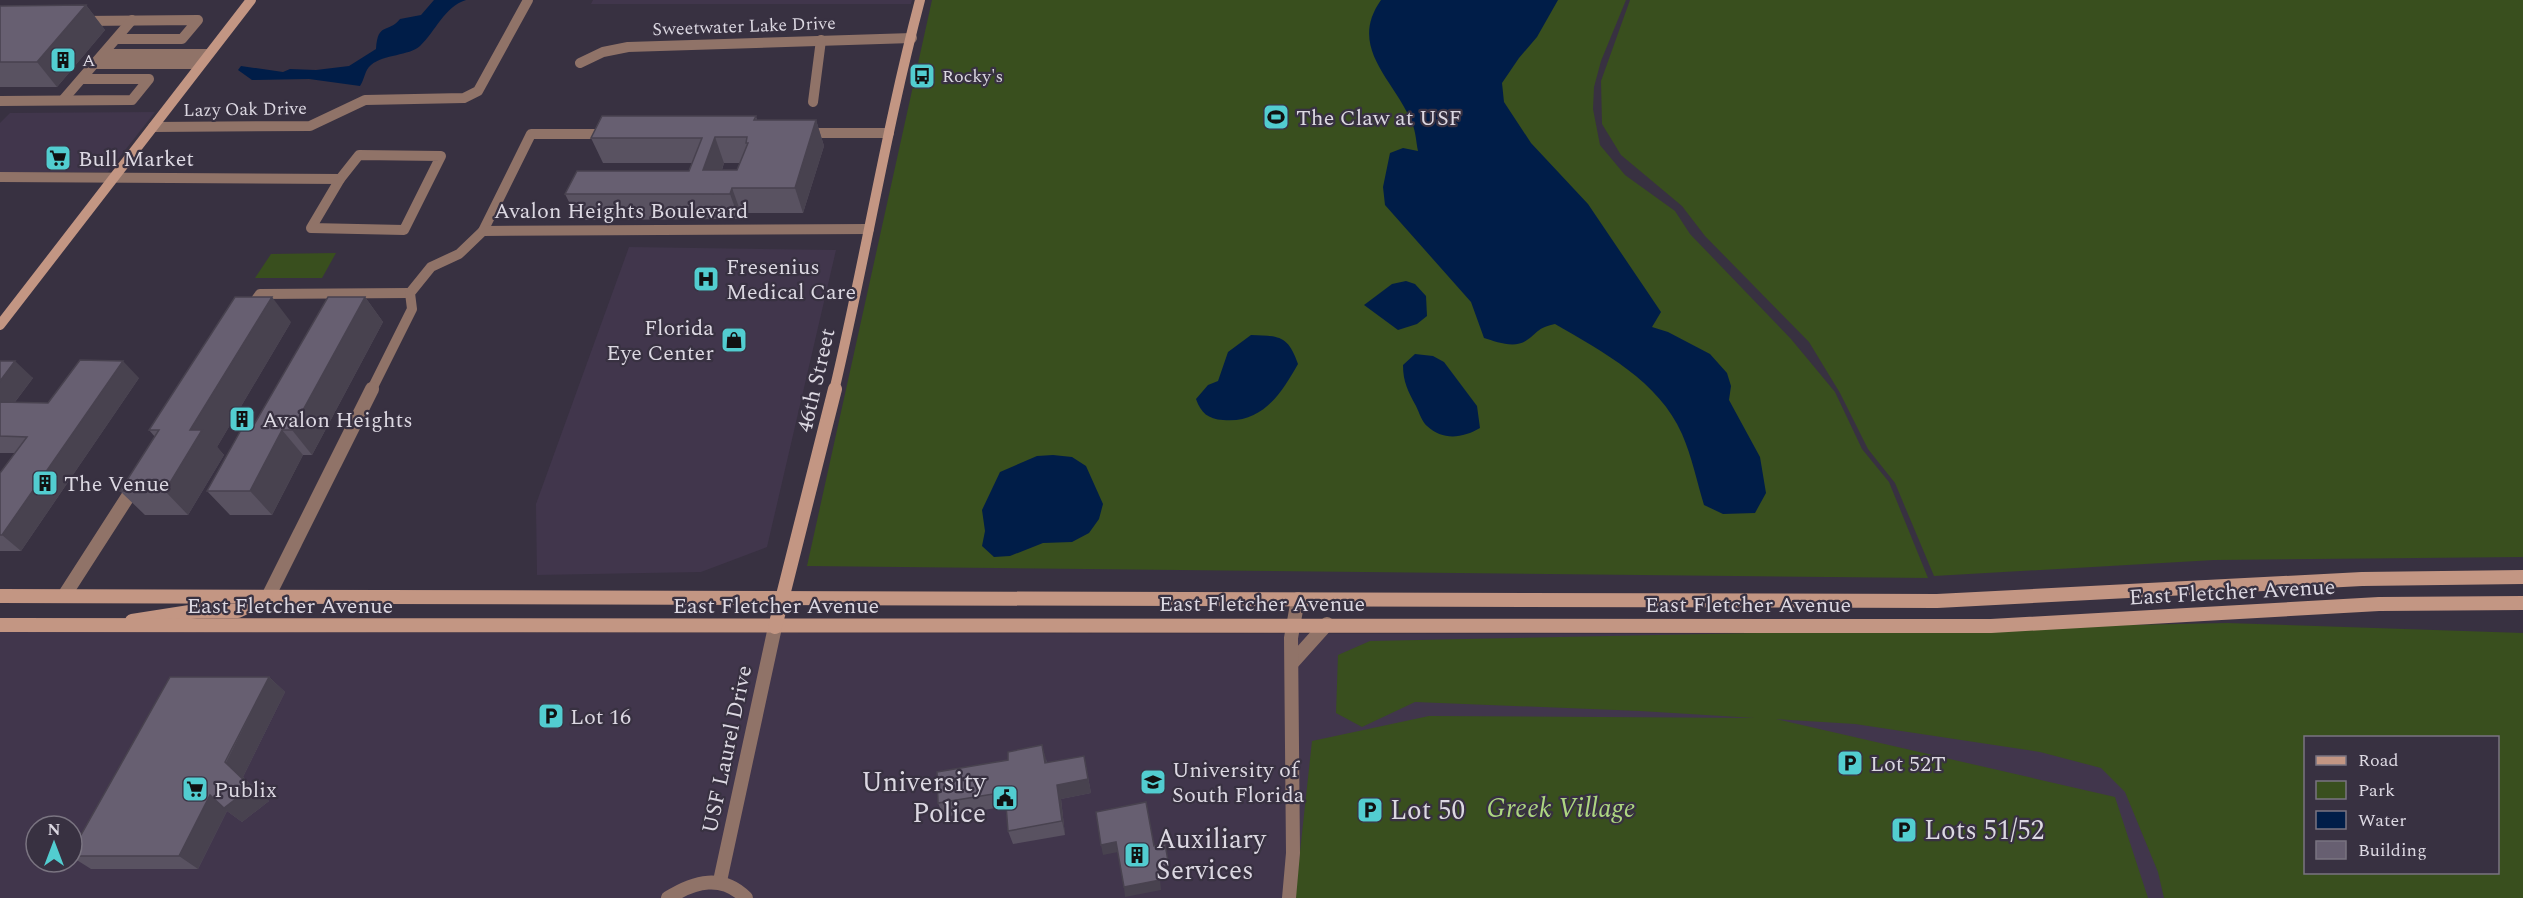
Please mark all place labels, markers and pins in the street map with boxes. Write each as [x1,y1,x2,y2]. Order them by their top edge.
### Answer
building icon: A [48,45,78,75]
place label: A [82,47,96,74]
bus stop icon: Rocky's [907,61,937,91]
place label: Rocky's [942,63,1003,90]
sports icon: The Claw at USF [1261,102,1291,132]
place label: The Claw at USF [1296,102,1462,135]
supermarket icon: Bull Market [43,143,73,173]
place label: Bull Market [78,143,194,176]
place label: Fresenius Medical Care [726,251,856,309]
hospital icon: Fresenius Medical Care [691,264,721,294]
place label: Florida Eye Center [606,312,714,370]
shop icon: Florida Eye Center [719,325,749,355]
building icon: Avalon Heights [227,404,257,434]
place label: Avalon Heights [262,404,413,437]
building icon: The Venue [30,468,60,498]
place label: The Venue [64,468,169,501]
parking icon: Lot 16 [536,701,566,731]
place label: Lot 16 [570,701,631,734]
parking icon: Lot 52T [1835,748,1865,778]
place label: Lot 52T [1870,748,1946,781]
place label: University of South Florida [1172,754,1305,812]
place label: University Police [861,762,987,835]
school or university icon: University of South Florida [1138,767,1168,797]
supermarket icon: Publix [180,774,210,804]
place label: Publix [214,774,277,807]
public building icon: University Police [990,783,1020,813]
place label: Lot 50 [1390,790,1465,832]
parking icon: Lot 50 [1355,795,1385,825]
place label: Lots 51/52 [1924,810,2044,852]
parking icon: Lots 51/52 [1889,815,1919,845]
place label: Auxiliary Services [1156,819,1267,892]
building icon: Auxiliary Services [1122,840,1152,870]

